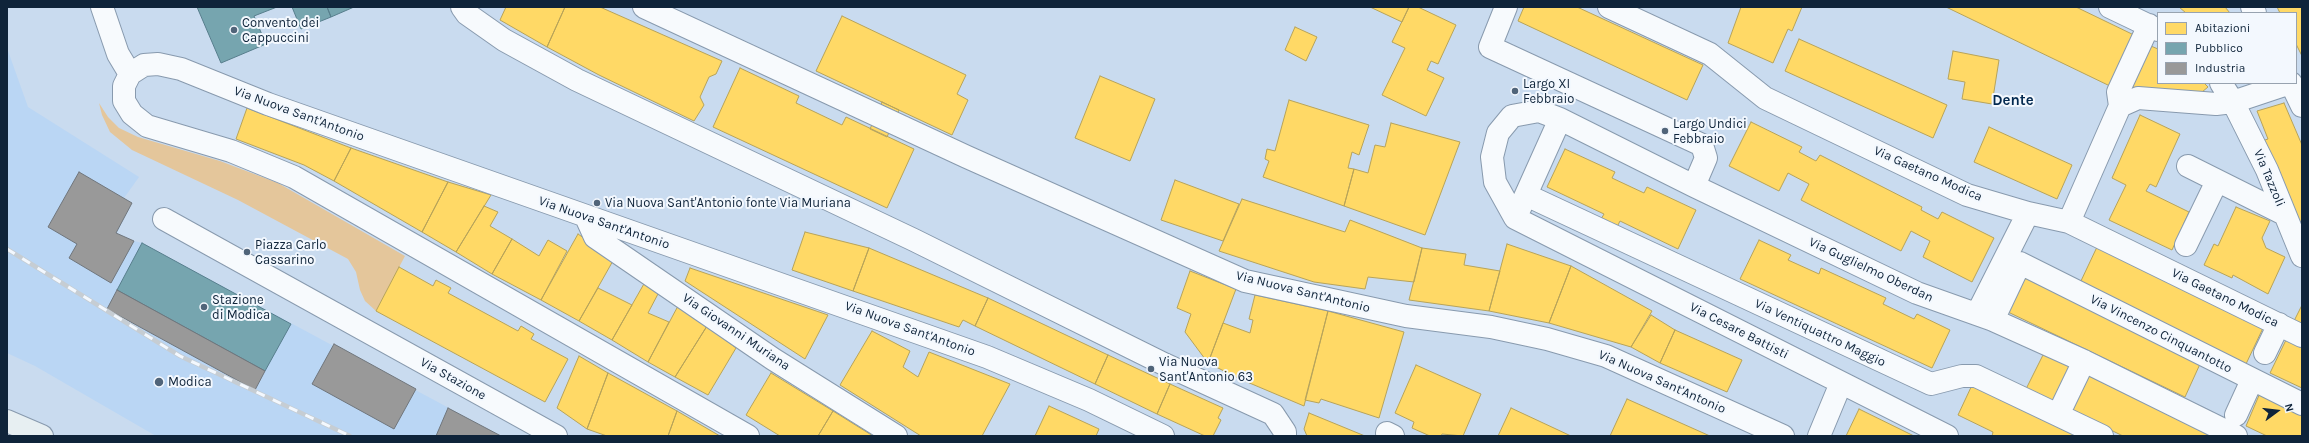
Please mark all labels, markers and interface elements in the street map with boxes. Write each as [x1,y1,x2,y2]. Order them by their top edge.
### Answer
legend [2157,12,2297,84]
place label: Convento dei Cappuccini [242,15,319,46]
text: Abitazioni [2195,21,2250,35]
marker: Convento dei Cappuccini [229,25,239,35]
text: Pubblico [2195,41,2243,55]
text: Industria [2195,61,2245,75]
place label: Largo XI Febbraio [1523,76,1574,107]
street label: Via Nuova Sant'Antonio [232,83,366,145]
marker: Largo XI Febbraio [1510,86,1520,96]
district label: Dente [1992,92,2034,110]
place label: Largo Undici Febbraio [1673,116,1747,147]
marker: Largo Undici Febbraio [1660,126,1670,136]
street label: Via Gaetano Modica [1871,143,1985,205]
street label: Via Tazzoli [2250,147,2288,209]
street label: Via Nuova Sant'Antonio [536,193,672,253]
place label: Via Nuova Sant'Antonio fonte Via Muriana [605,195,851,211]
marker: Via Nuova Sant'Antonio fonte Via Muriana [592,198,602,208]
street label: Via Guglielmo Oberdan [1806,234,1936,306]
place label: Piazza Carlo Cassarino [255,237,326,268]
marker: Piazza Carlo Cassarino [242,247,252,257]
street label: Via Gaetano Modica [2169,265,2281,331]
street label: Via Nuova Sant'Antonio [1234,268,1372,316]
street label: Via Giovanni Muriana [679,290,793,374]
street label: Via Vincenzo Cinquantotto [2087,291,2235,377]
place label: Stazione di Modica [212,292,270,323]
street label: Via Ventiquattro Maggio [1752,296,1888,370]
street label: Via Nuova Sant'Antonio [843,298,977,360]
street label: Via Cesare Battisti [1687,299,1791,363]
marker: Stazione di Modica [199,302,209,312]
street label: Via Nuova Sant'Antonio [1596,347,1728,417]
street label: Via Stazione [417,354,489,404]
place label: Via Nuova Sant'Antonio 63 [1159,354,1253,385]
marker: Via Nuova Sant'Antonio 63 [1146,364,1156,374]
place label: Modica [168,374,212,390]
marker: Modica [153,376,165,388]
north arrow [2257,391,2297,431]
text: N [2282,402,2296,413]

